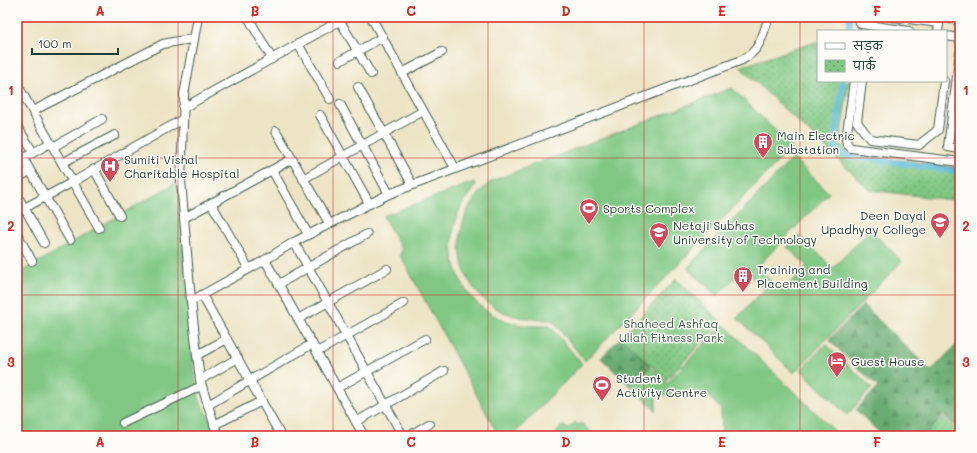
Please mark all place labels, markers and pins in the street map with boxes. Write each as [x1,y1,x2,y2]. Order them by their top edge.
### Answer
place label: Main Electric Substation [777,127,855,157]
building icon: Main Electric Substation [752,131,774,159]
place label: Sumiti Vishal Charitable Hospital [124,151,240,181]
hospital icon: Sumiti Vishal Charitable Hospital [99,155,121,183]
sports icon: Sports Complex [578,197,600,225]
place label: Sports Complex [603,200,694,216]
place label: Deen Dayal Upadhyay College [821,207,926,237]
school or university icon: Deen Dayal Upadhyay College [929,211,951,239]
place label: Netaji Subhas University of Technology [673,217,817,247]
school or university icon: Netaji Subhas University of Technology [648,221,670,249]
place label: Training and Placement Building [757,261,868,291]
building icon: Training and Placement Building [732,265,754,293]
hotel icon: Guest House [826,350,848,378]
place label: Guest House [851,353,924,369]
place label: Student Activity Centre [616,370,707,400]
sports icon: Student Activity Centre [591,374,613,402]

